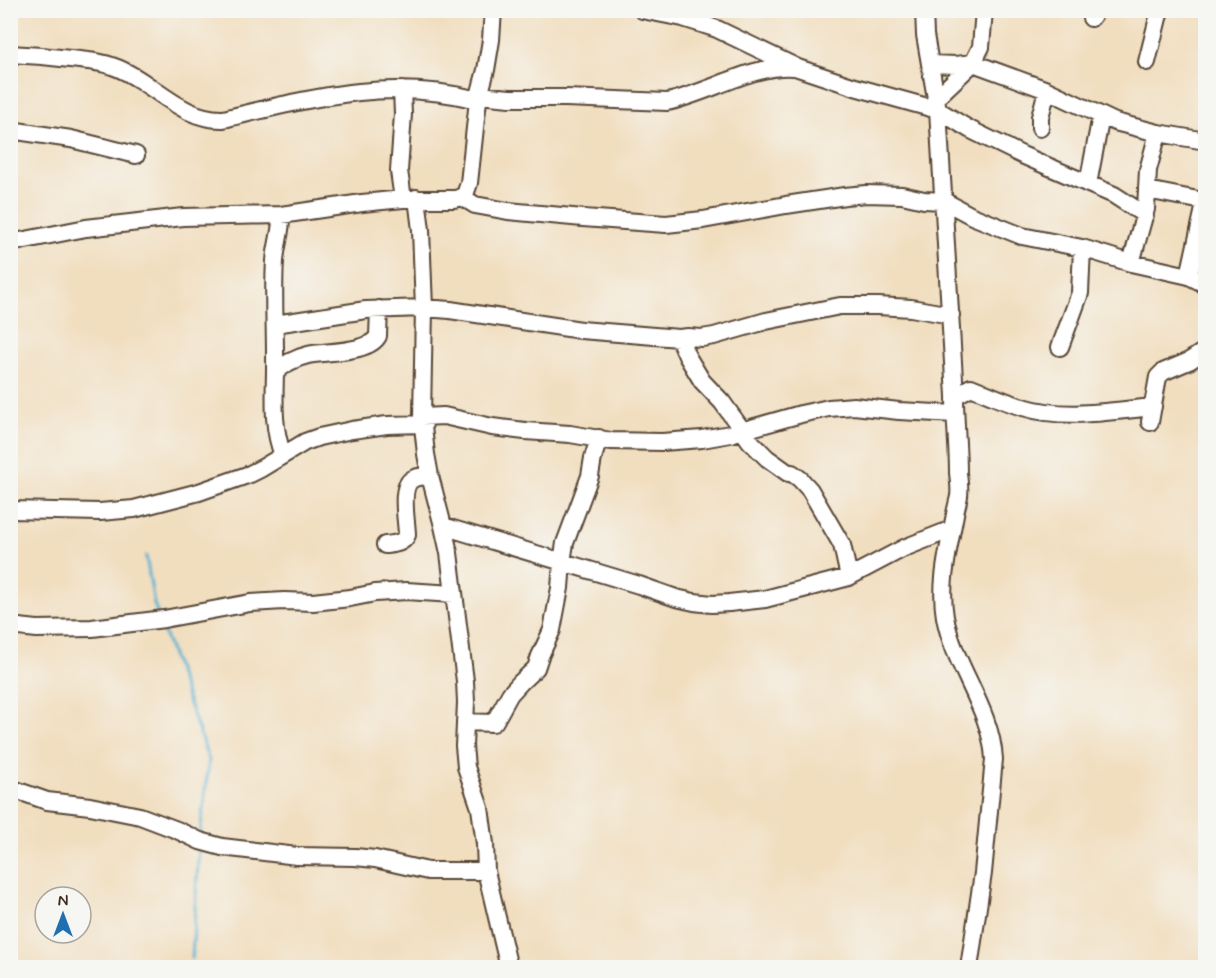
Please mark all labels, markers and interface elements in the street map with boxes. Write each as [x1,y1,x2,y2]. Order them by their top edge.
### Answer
north arrow [33,885,93,945]
text: N [58,891,68,912]

